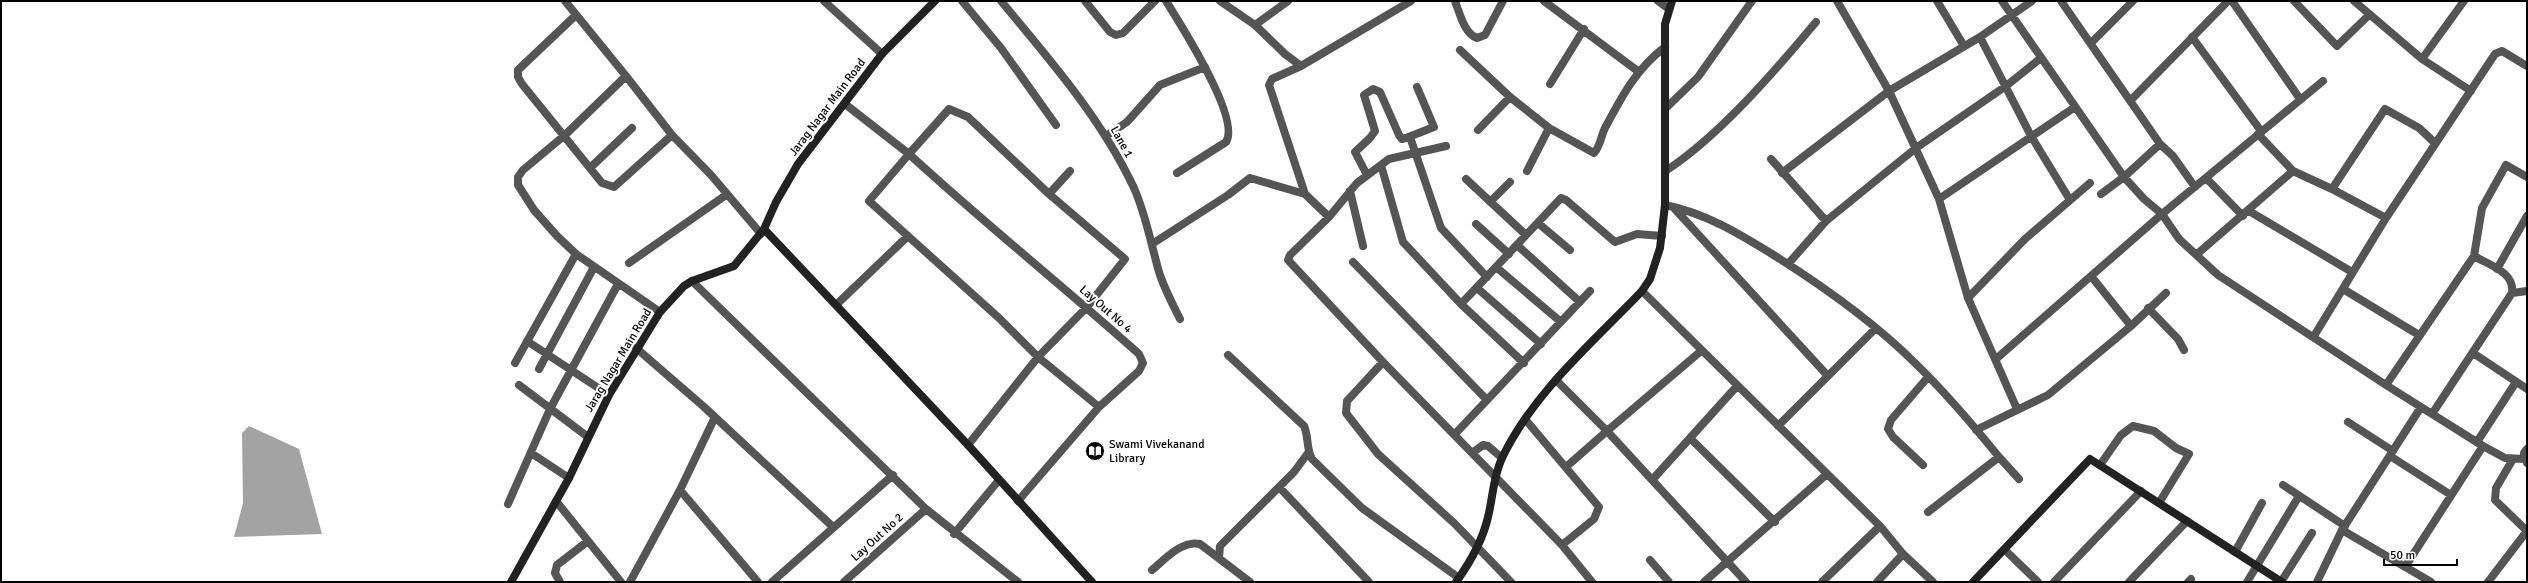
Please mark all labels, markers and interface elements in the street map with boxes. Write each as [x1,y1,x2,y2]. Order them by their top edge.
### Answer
street label: Jarag Nagar Main Road [786,56,869,159]
street label: Lane 1 [1107,124,1136,161]
street label: Lay Out No 4 [1076,282,1136,337]
street label: Jarag Nagar Main Road [582,306,655,415]
place label: Swami Vivekanand Library [1109,437,1205,466]
library icon: Swami Vivekanand Library [1084,440,1106,462]
street label: Lay Out No 2 [848,510,907,565]
scale bar [2384,541,2457,567]
text: 50 m [2390,548,2415,563]

